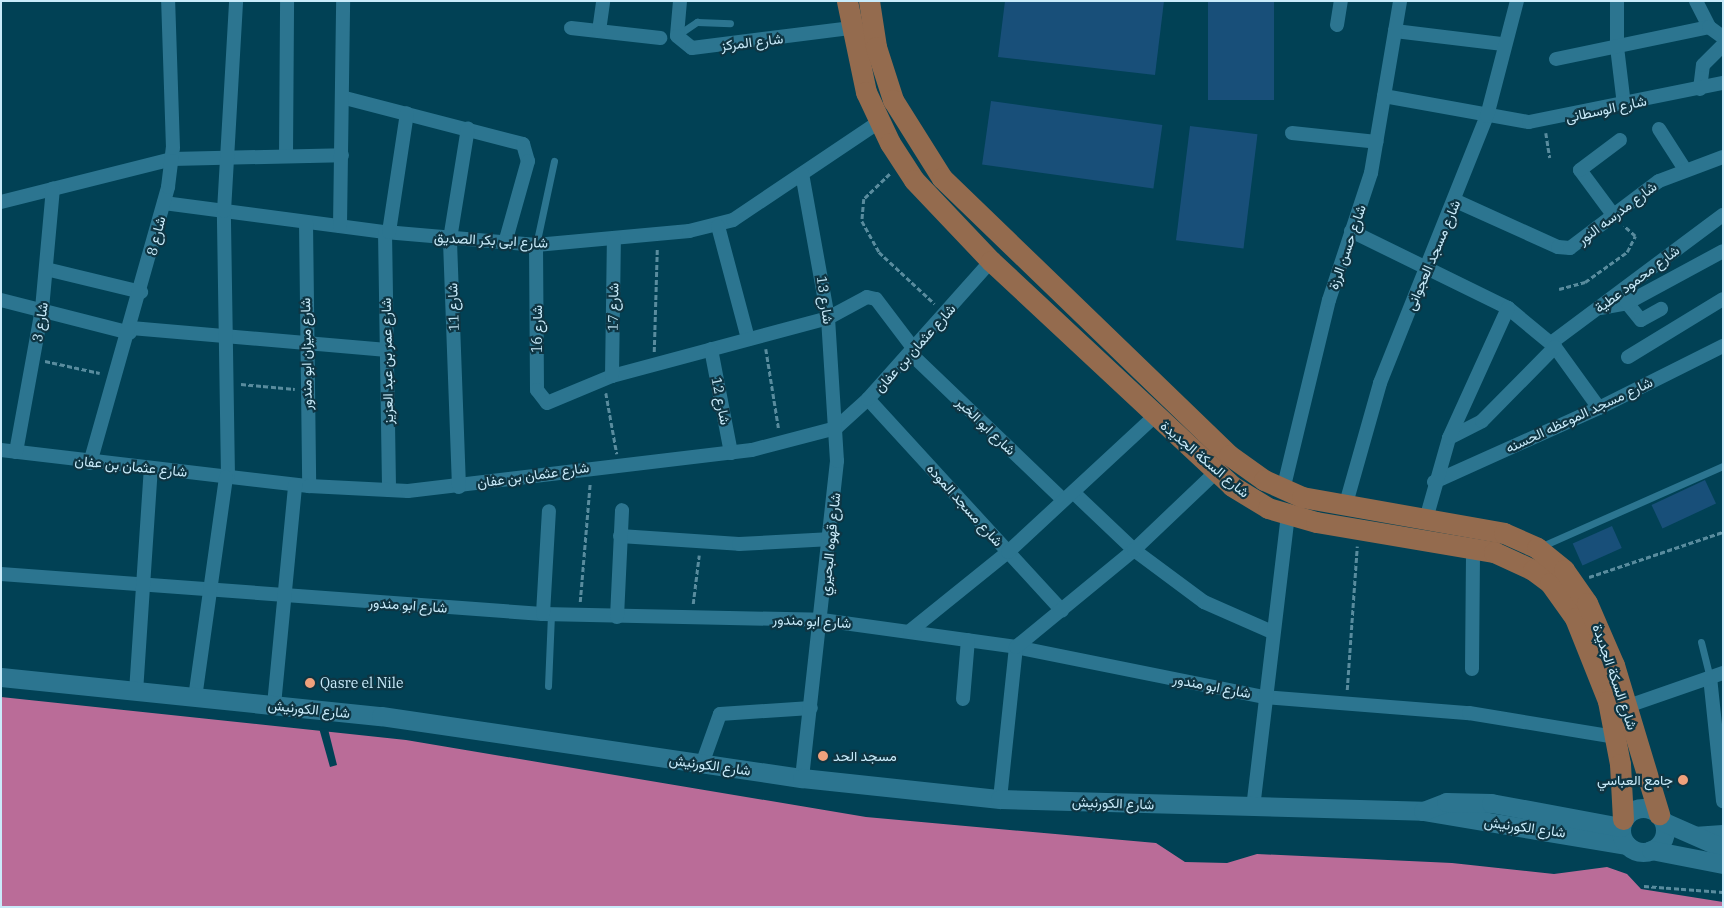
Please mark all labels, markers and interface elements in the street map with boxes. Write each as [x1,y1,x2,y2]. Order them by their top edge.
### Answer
street label: شارع المركز [720,30,784,54]
street label: شارع الوسطانى [1564,92,1648,126]
street label: شارع مدرسه النور [1574,178,1660,248]
street label: شارع مسجد العجوانى [1402,197,1464,313]
street label: شارع حسن الرزة [1325,202,1369,292]
street label: شارع 8 [143,215,169,257]
street label: شارع ابى بكر الصديق [434,229,548,251]
street label: شارع محمود عطية [1591,242,1683,316]
street label: شارع 13 [813,275,837,325]
street label: شارع 11 [444,283,462,331]
street label: شارع 17 [604,283,622,331]
street label: شارع ميزان ابو مندور [297,298,315,410]
street label: شارع عمر بن عبد العزيز [377,298,397,424]
street label: شارع عثمان بن عفان [871,300,959,396]
street label: شارع 3 [29,301,51,343]
street label: شارع 16 [529,305,545,353]
street label: شارع مسجد الموعظه الحسنه [1503,374,1655,456]
street label: شارع 12 [708,376,734,426]
street label: شارع ابو الخير [953,394,1019,458]
street label: شارع السكة الجديدة [1157,417,1253,501]
street label: شارع عثمان بن عفان [74,452,188,480]
street label: شارع عثمان بن عفان [476,459,590,491]
street label: شارع مسجد الموده [923,460,1007,550]
street label: شارع قهوه البحيري [816,492,844,596]
street label: شارع ابو مندور [368,594,448,616]
street label: شارع ابو مندور [772,611,852,631]
street label: شارع السكة الجديدة [1589,622,1641,732]
street label: شارع ابو مندور [1172,670,1252,702]
place label: Qasre el Nile [320,675,403,691]
marker: Qasre el Nile [304,677,316,689]
street label: شارع الكورنيش [267,696,351,722]
place label: مسجد الحد [833,748,897,764]
marker: مسجد الحد [817,750,829,762]
street label: شارع الكورنيش [668,751,752,779]
place label: جامع العباسي [1597,772,1673,788]
marker: جامع العباسي [1677,774,1689,786]
street label: شارع الكورنيش [1072,793,1154,813]
street label: شارع الكورنيش [1483,813,1567,841]

